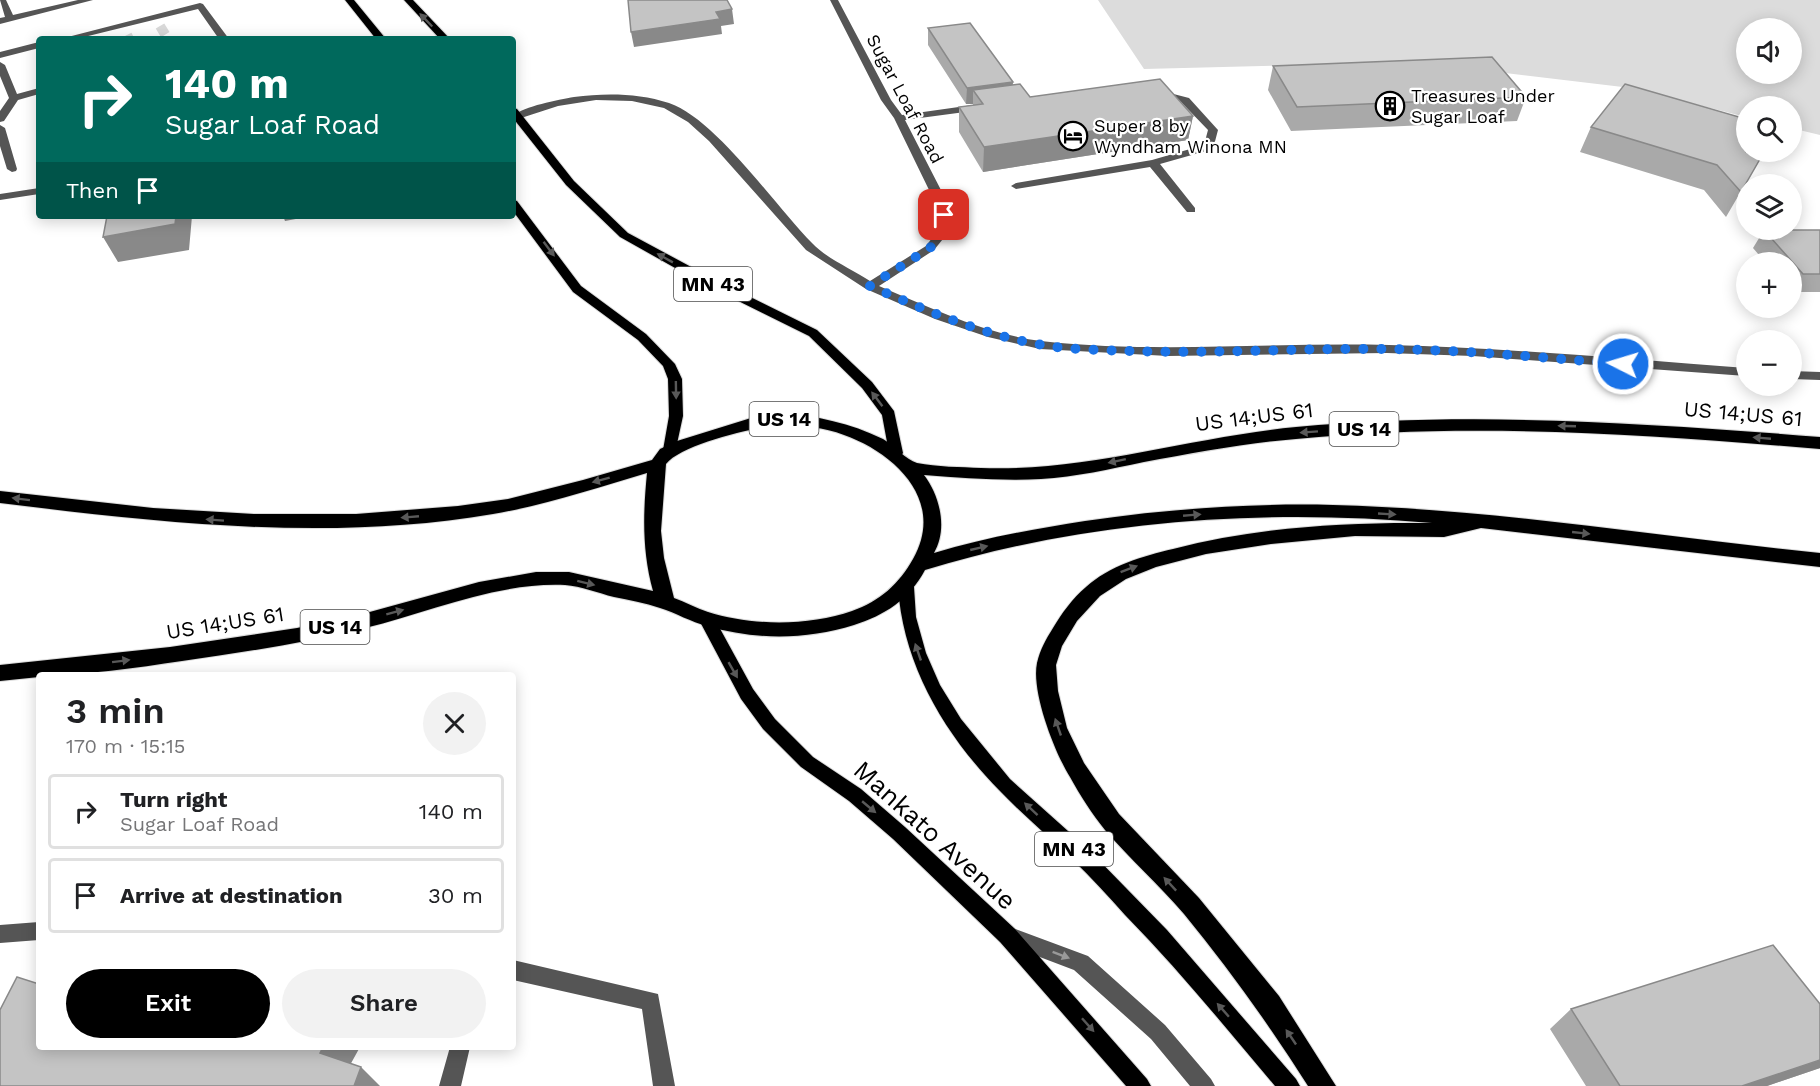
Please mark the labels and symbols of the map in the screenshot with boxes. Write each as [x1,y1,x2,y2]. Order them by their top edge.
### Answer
one-way arrow [419,12,433,27]
street label: Sugar Loaf Road [863,31,948,167]
place label: Treasures Under Sugar Loaf [1411,85,1555,127]
building icon: Treasures Under Sugar Loaf [1374,90,1406,122]
place label: Super 8 by Wyndham Winona MN [1094,115,1287,157]
hotel icon: Super 8 by Wyndham Winona MN [1057,120,1089,152]
pin [918,189,969,240]
one-way arrow [543,241,555,257]
one-way arrow [656,253,673,263]
road number: MN 43 [674,267,752,301]
position arrow [1591,332,1655,396]
one-way arrow [671,381,681,400]
one-way arrow [872,391,884,406]
street label: US 14;US 61 [1683,396,1803,431]
street label: US 14;US 61 [1193,397,1314,436]
road number: US 14 [750,402,818,436]
road number: US 14 [1330,412,1398,446]
one-way arrow [1558,421,1577,430]
one-way arrow [1300,428,1319,437]
one-way arrow [1752,433,1771,443]
one-way arrow [1107,457,1126,466]
one-way arrow [591,476,609,485]
one-way arrow [12,495,31,504]
one-way arrow [1183,510,1202,520]
one-way arrow [1377,510,1396,519]
one-way arrow [400,512,419,522]
one-way arrow [205,515,224,525]
one-way arrow [1572,528,1591,538]
one-way arrow [970,543,989,552]
one-way arrow [1121,564,1139,574]
one-way arrow [577,578,595,588]
street label: US 14;US 61 [164,601,286,644]
one-way arrow [386,607,404,617]
road number: US 14 [300,610,370,644]
one-way arrow [913,643,923,661]
one-way arrow [112,657,131,666]
one-way arrow [728,662,738,679]
one-way arrow [1053,718,1062,736]
street label: Mankato Avenue [848,754,1022,916]
one-way arrow [861,801,877,814]
one-way arrow [1023,802,1038,816]
road number: MN 43 [1035,832,1113,866]
one-way arrow [1164,877,1178,891]
one-way arrow [1053,951,1071,961]
one-way arrow [1217,1002,1230,1018]
one-way arrow [1081,1017,1094,1032]
one-way arrow [1286,1029,1297,1045]

